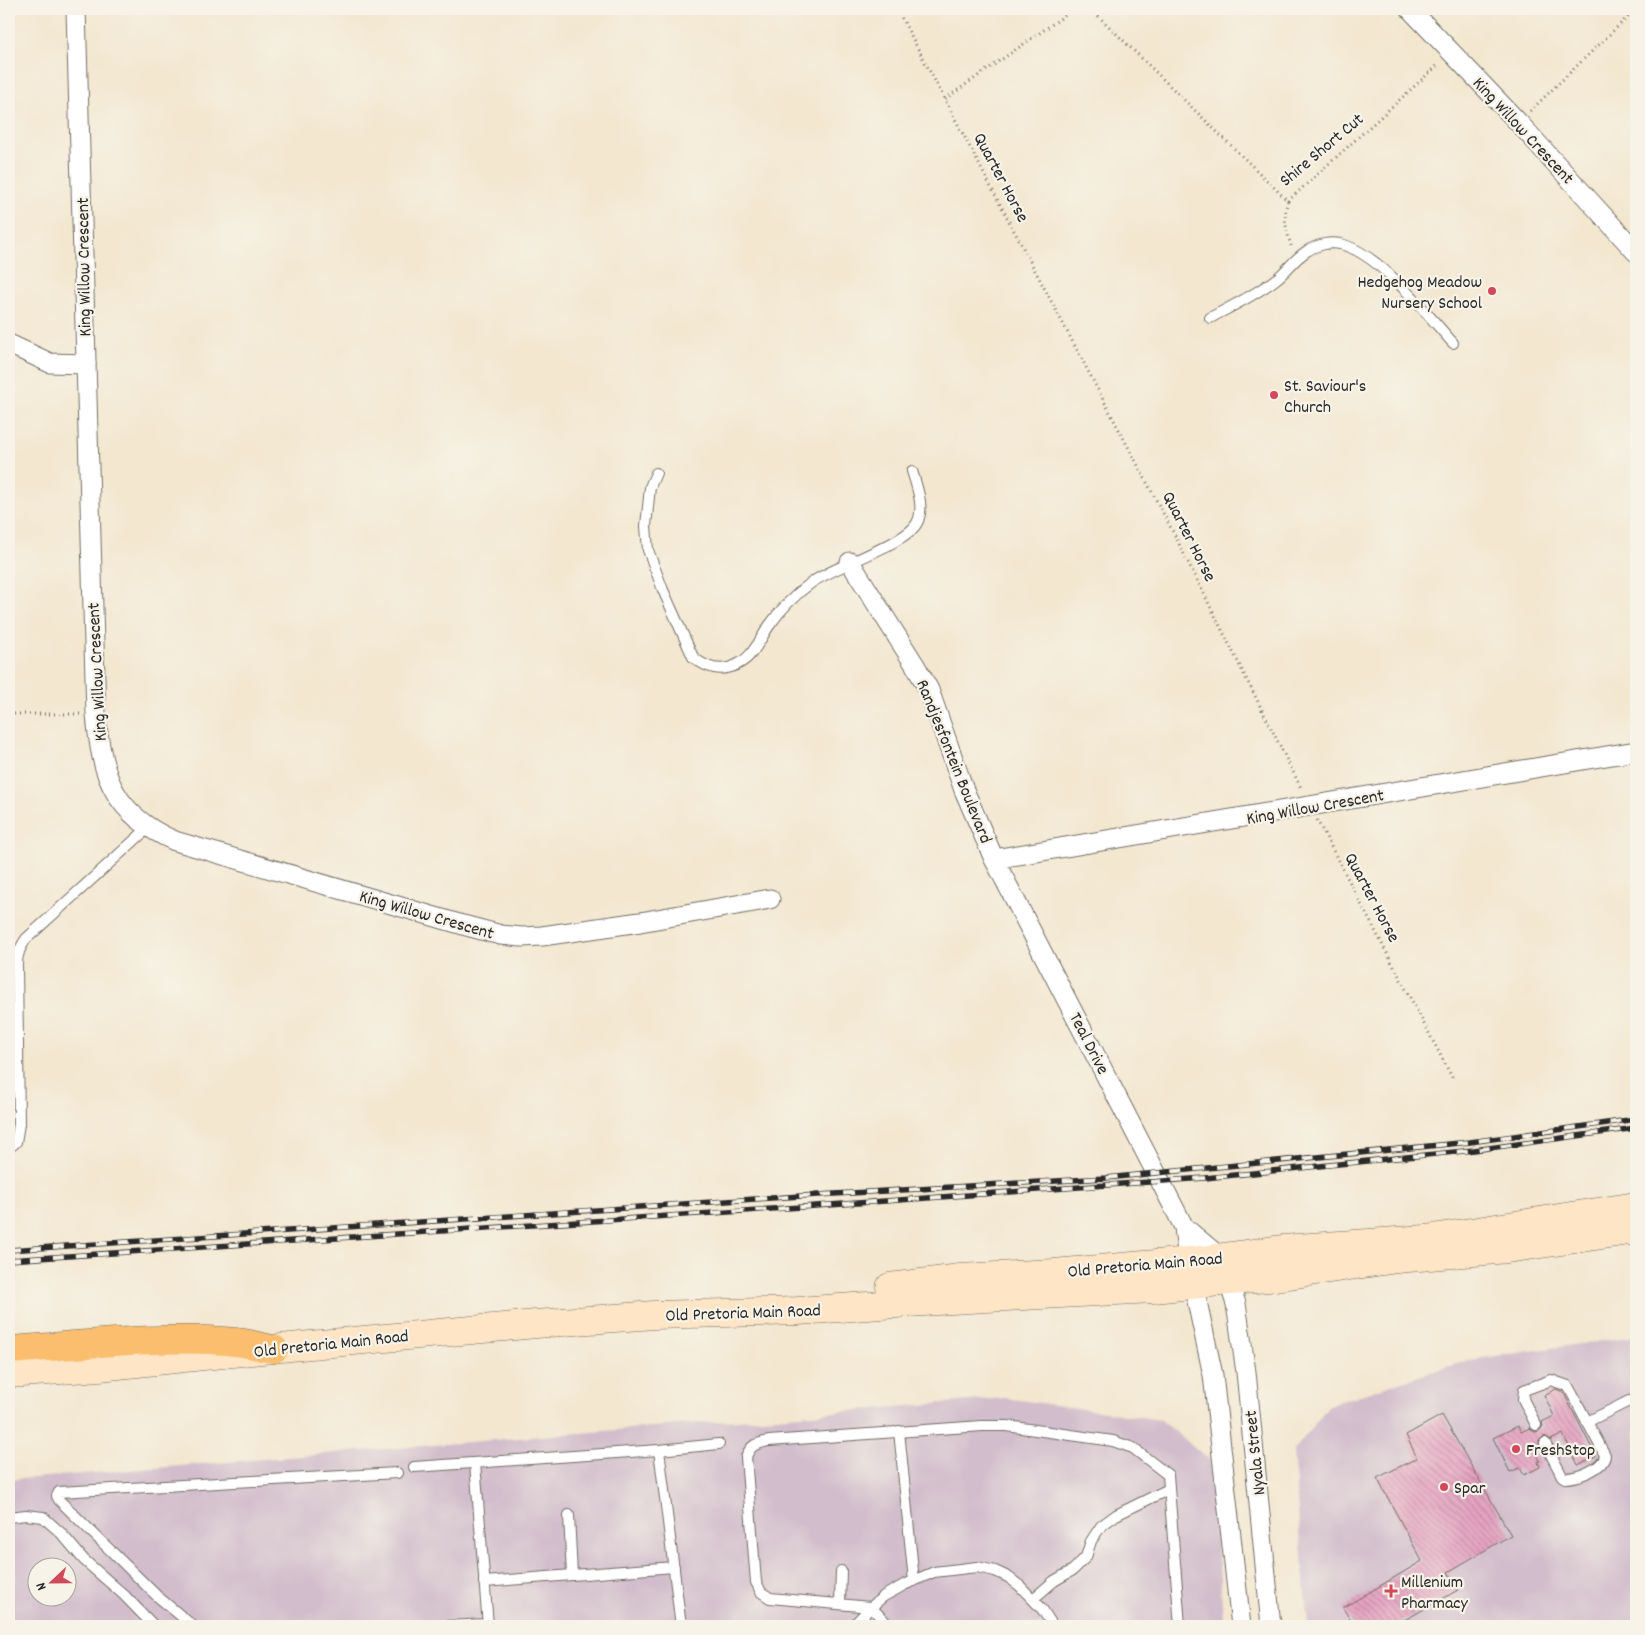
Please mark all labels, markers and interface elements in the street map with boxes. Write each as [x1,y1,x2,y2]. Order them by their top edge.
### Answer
street label: King Willow Crescent [1466,72,1579,191]
street label: Shire Short Cut [1275,108,1370,194]
street label: Quarter Horse [966,129,1034,227]
street label: King Willow Crescent [72,197,99,337]
place label: Hedgehog Meadow Nursery School [1357,271,1483,317]
marker: Hedgehog Meadow Nursery School [1486,285,1498,297]
place label: St. Saviour's Church [1284,375,1366,421]
marker: St. Saviour's Church [1268,389,1280,401]
street label: Quarter Horse [1154,488,1221,587]
street label: King Willow Crescent [82,601,115,742]
street label: Randjesfontein Boulevard [908,676,997,848]
street label: King Willow Crescent [1245,784,1386,833]
street label: Quarter Horse [1337,849,1405,947]
street label: King Willow Crescent [356,885,497,948]
street label: Teal Drive [1062,1009,1114,1080]
street label: Old Pretoria Main Road [1067,1247,1224,1286]
street label: Old Pretoria Main Road [665,1299,821,1330]
street label: Old Pretoria Main Road [253,1325,410,1366]
street label: Nyala Street [1240,1409,1273,1496]
place label: FreshStop [1526,1439,1595,1464]
marker: FreshStop [1510,1443,1522,1455]
place label: Spar [1454,1477,1486,1502]
marker: Spar [1438,1481,1450,1493]
north arrow [28,1558,78,1608]
place label: Millenium Pharmacy [1401,1571,1469,1617]
text: N [31,1579,52,1593]
marker: Millenium Pharmacy [1385,1585,1397,1597]

